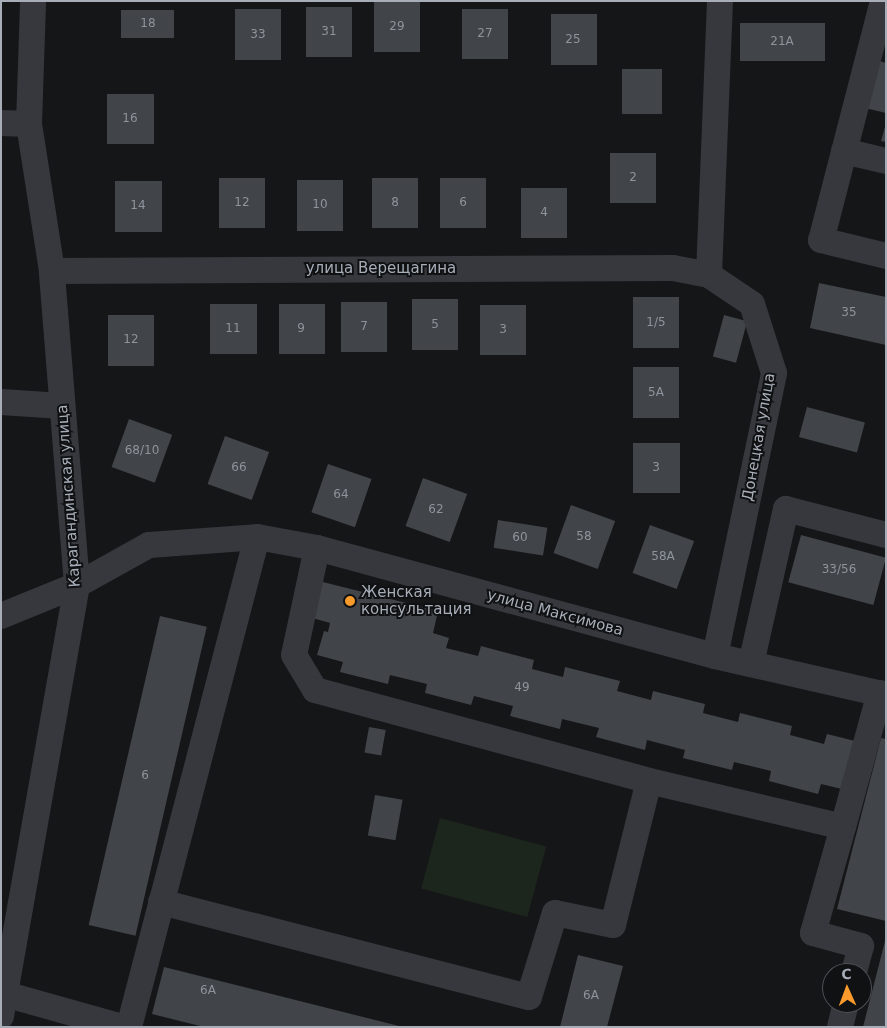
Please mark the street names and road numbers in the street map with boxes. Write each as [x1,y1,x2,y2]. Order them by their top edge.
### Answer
street label: улица Верещагина [306,260,456,278]
street label: Донецкая улица [739,372,779,502]
street label: Карагандинская улица [54,404,84,588]
street label: улица Максимова [485,586,625,640]

